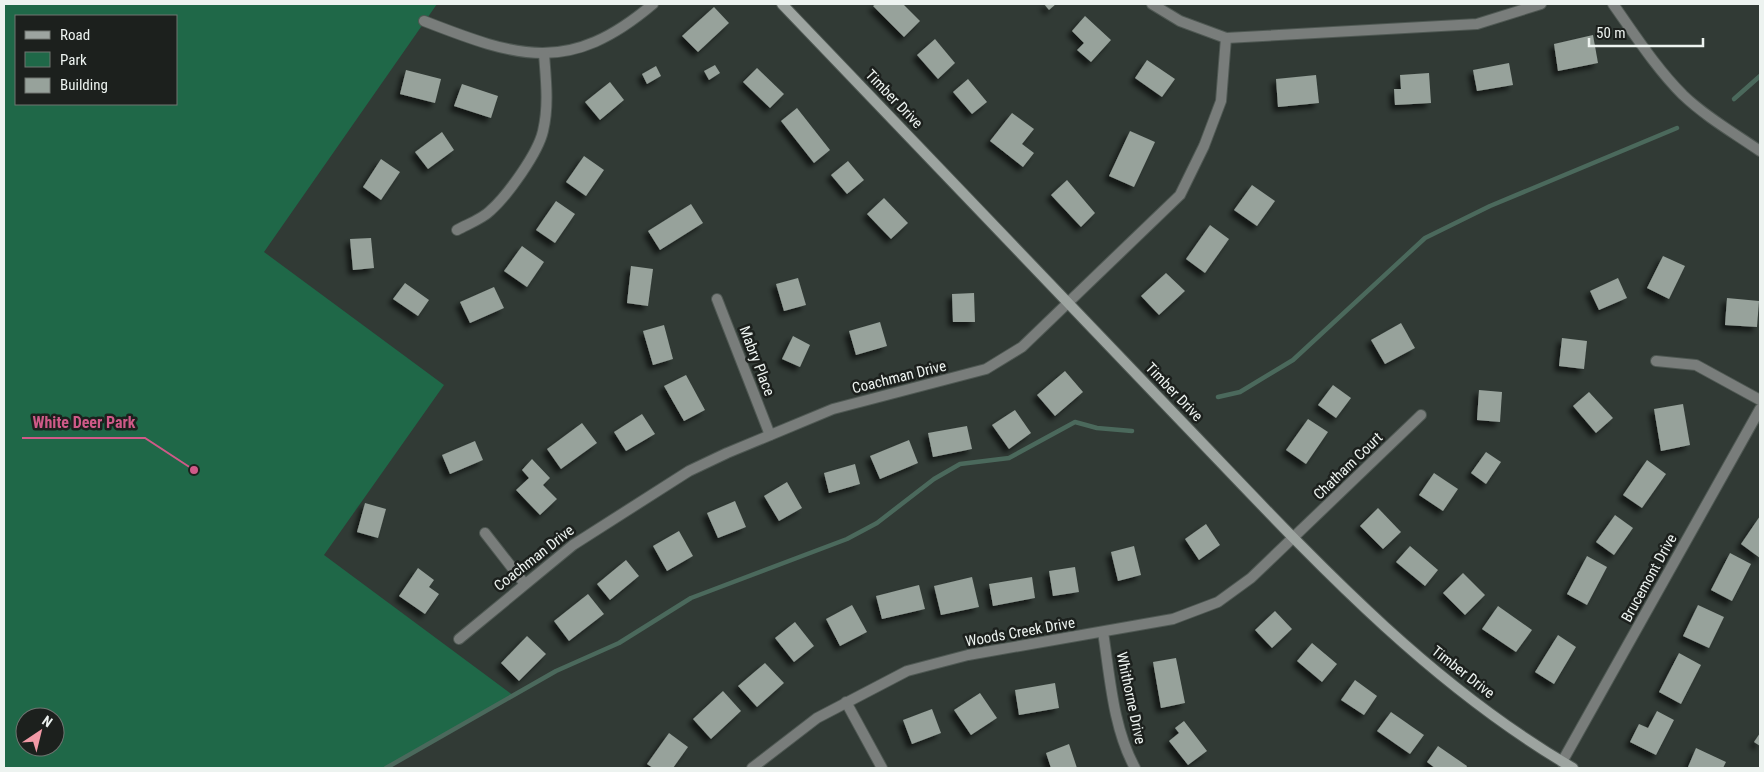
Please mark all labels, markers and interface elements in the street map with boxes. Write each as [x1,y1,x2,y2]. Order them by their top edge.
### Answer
legend [15,15,178,105]
scale bar [1589,15,1703,47]
text: 50 m [1596,24,1626,42]
text: Road [60,26,90,44]
text: Park [60,51,87,69]
street label: Timber Drive [862,66,926,132]
text: Building [60,76,108,94]
street label: Mabry Place [735,324,779,398]
street label: Coachman Drive [850,357,948,397]
street label: Timber Drive [1142,359,1206,425]
callout: White Deer Park [22,407,145,438]
text: White Deer Park [33,413,136,432]
street label: Chatham Court [1310,429,1386,503]
street label: Coachman Drive [490,521,578,595]
street label: Brucemont Drive [1617,531,1681,625]
street label: Woods Creek Drive [964,613,1076,651]
street label: Timber Drive [1428,642,1498,702]
street label: Whithorne Drive [1112,650,1150,746]
north arrow [15,707,65,757]
text: N [39,712,56,730]

